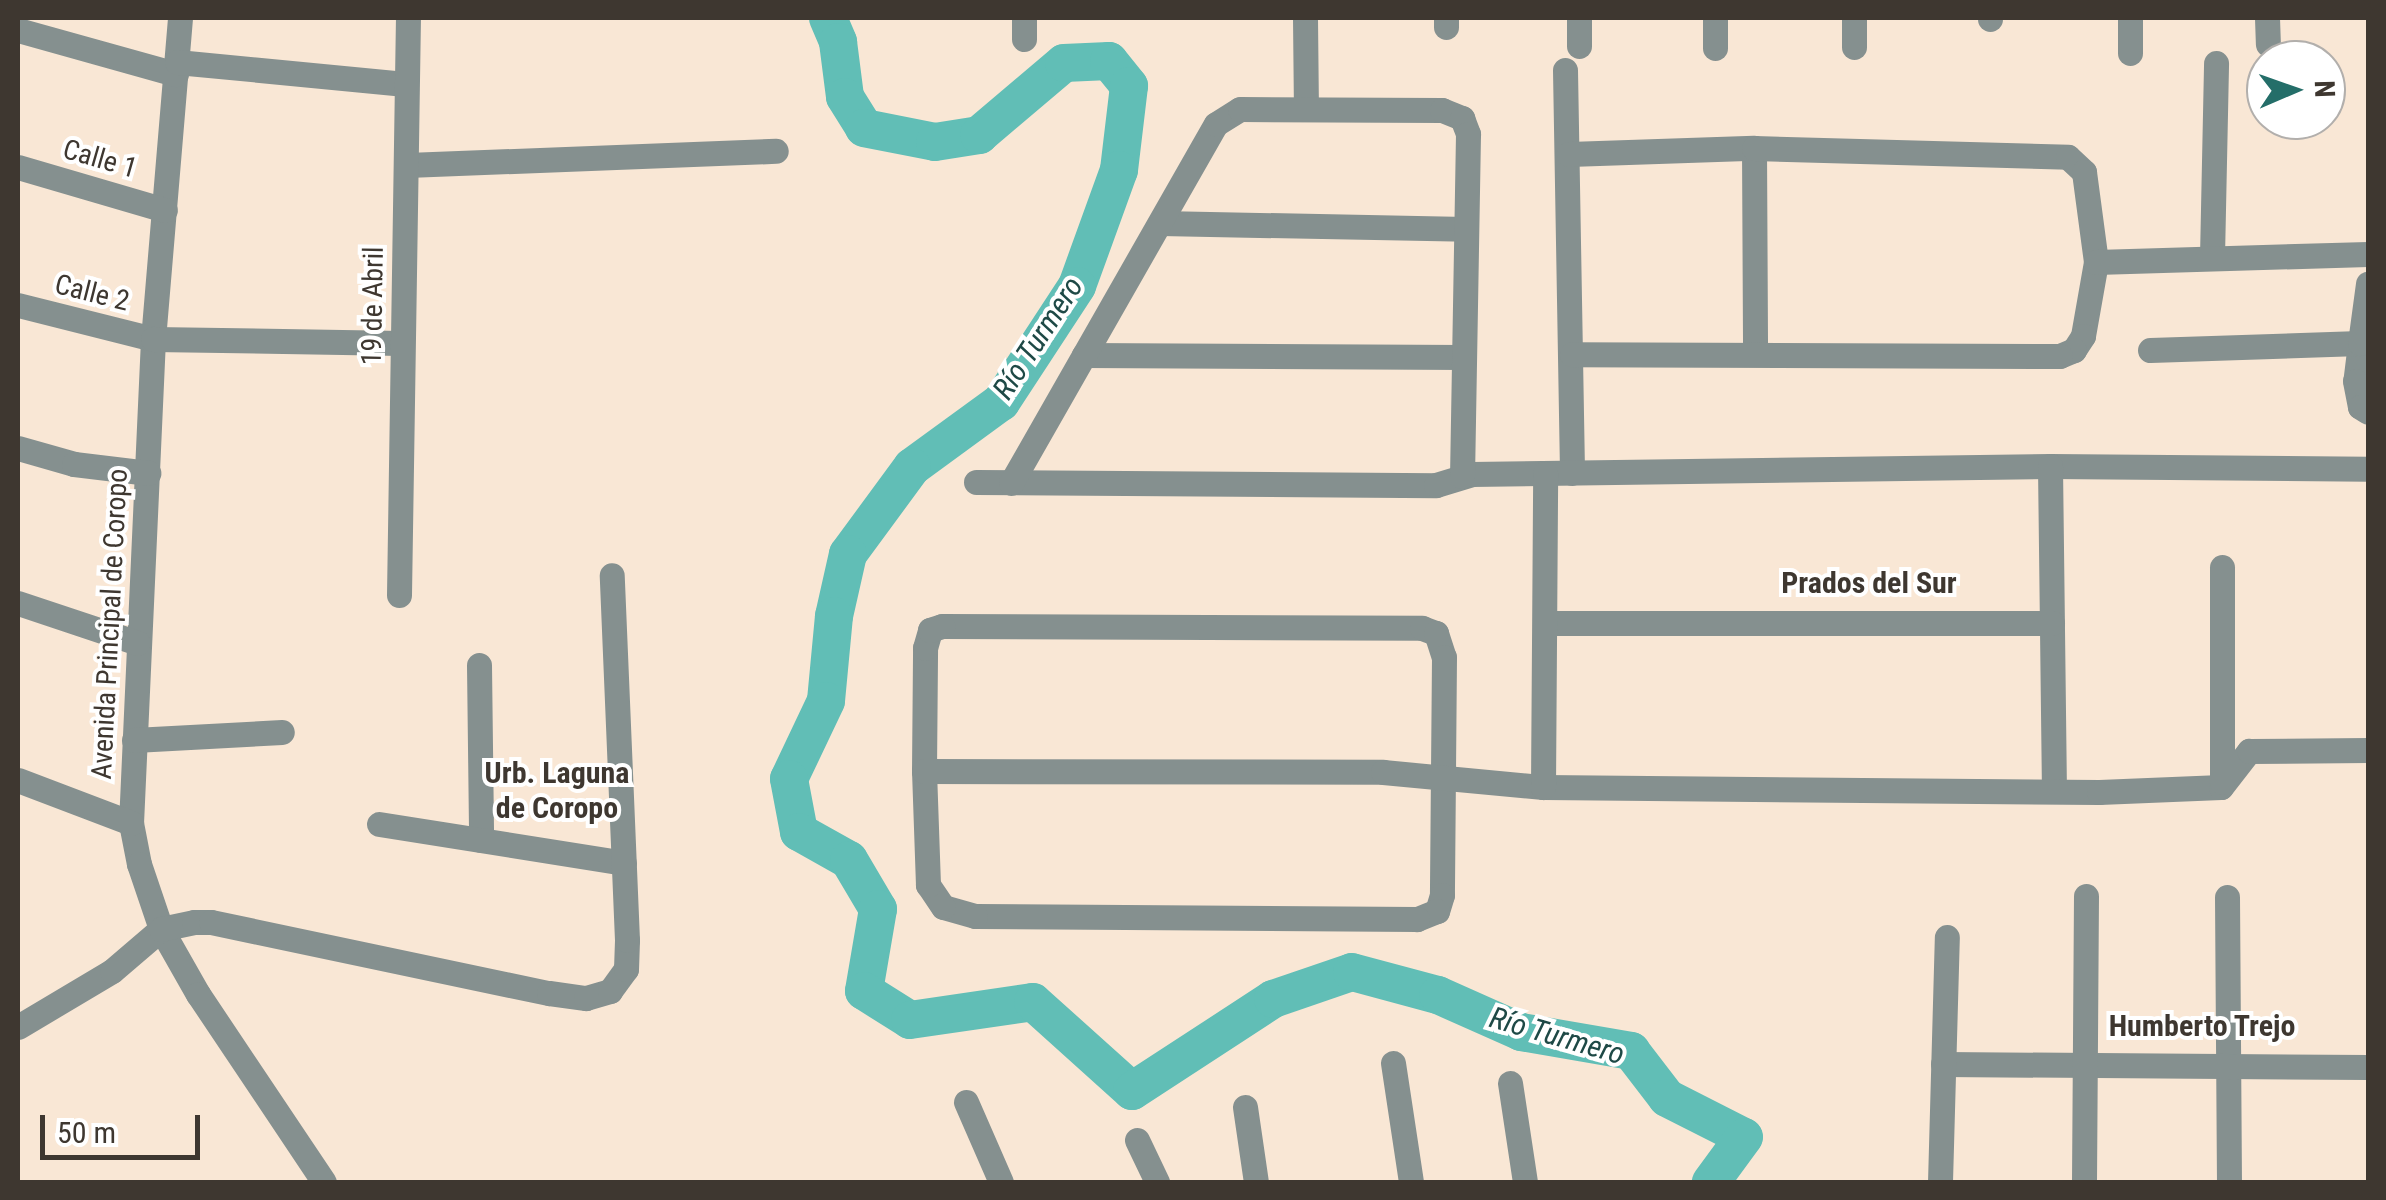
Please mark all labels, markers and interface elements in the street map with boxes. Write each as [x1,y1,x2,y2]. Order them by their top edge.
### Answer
north arrow [2246,40,2346,140]
text: N [2308,80,2341,98]
street label: Calle 1 [59,132,141,186]
street label: 19 de Abril [355,246,391,366]
street label: Calle 2 [51,268,133,318]
water label: Río Turmero [985,270,1091,406]
street label: Avenida Principal de Coropo [85,468,135,780]
district label: Prados del Sur [1781,565,1957,601]
district label: Urb. Laguna de Coropo [485,755,629,826]
water label: Río Turmero [1485,1000,1629,1072]
district label: Humberto Trejo [2108,1008,2296,1044]
scale bar [45,1095,205,1157]
text: 50 m [57,1115,116,1150]

